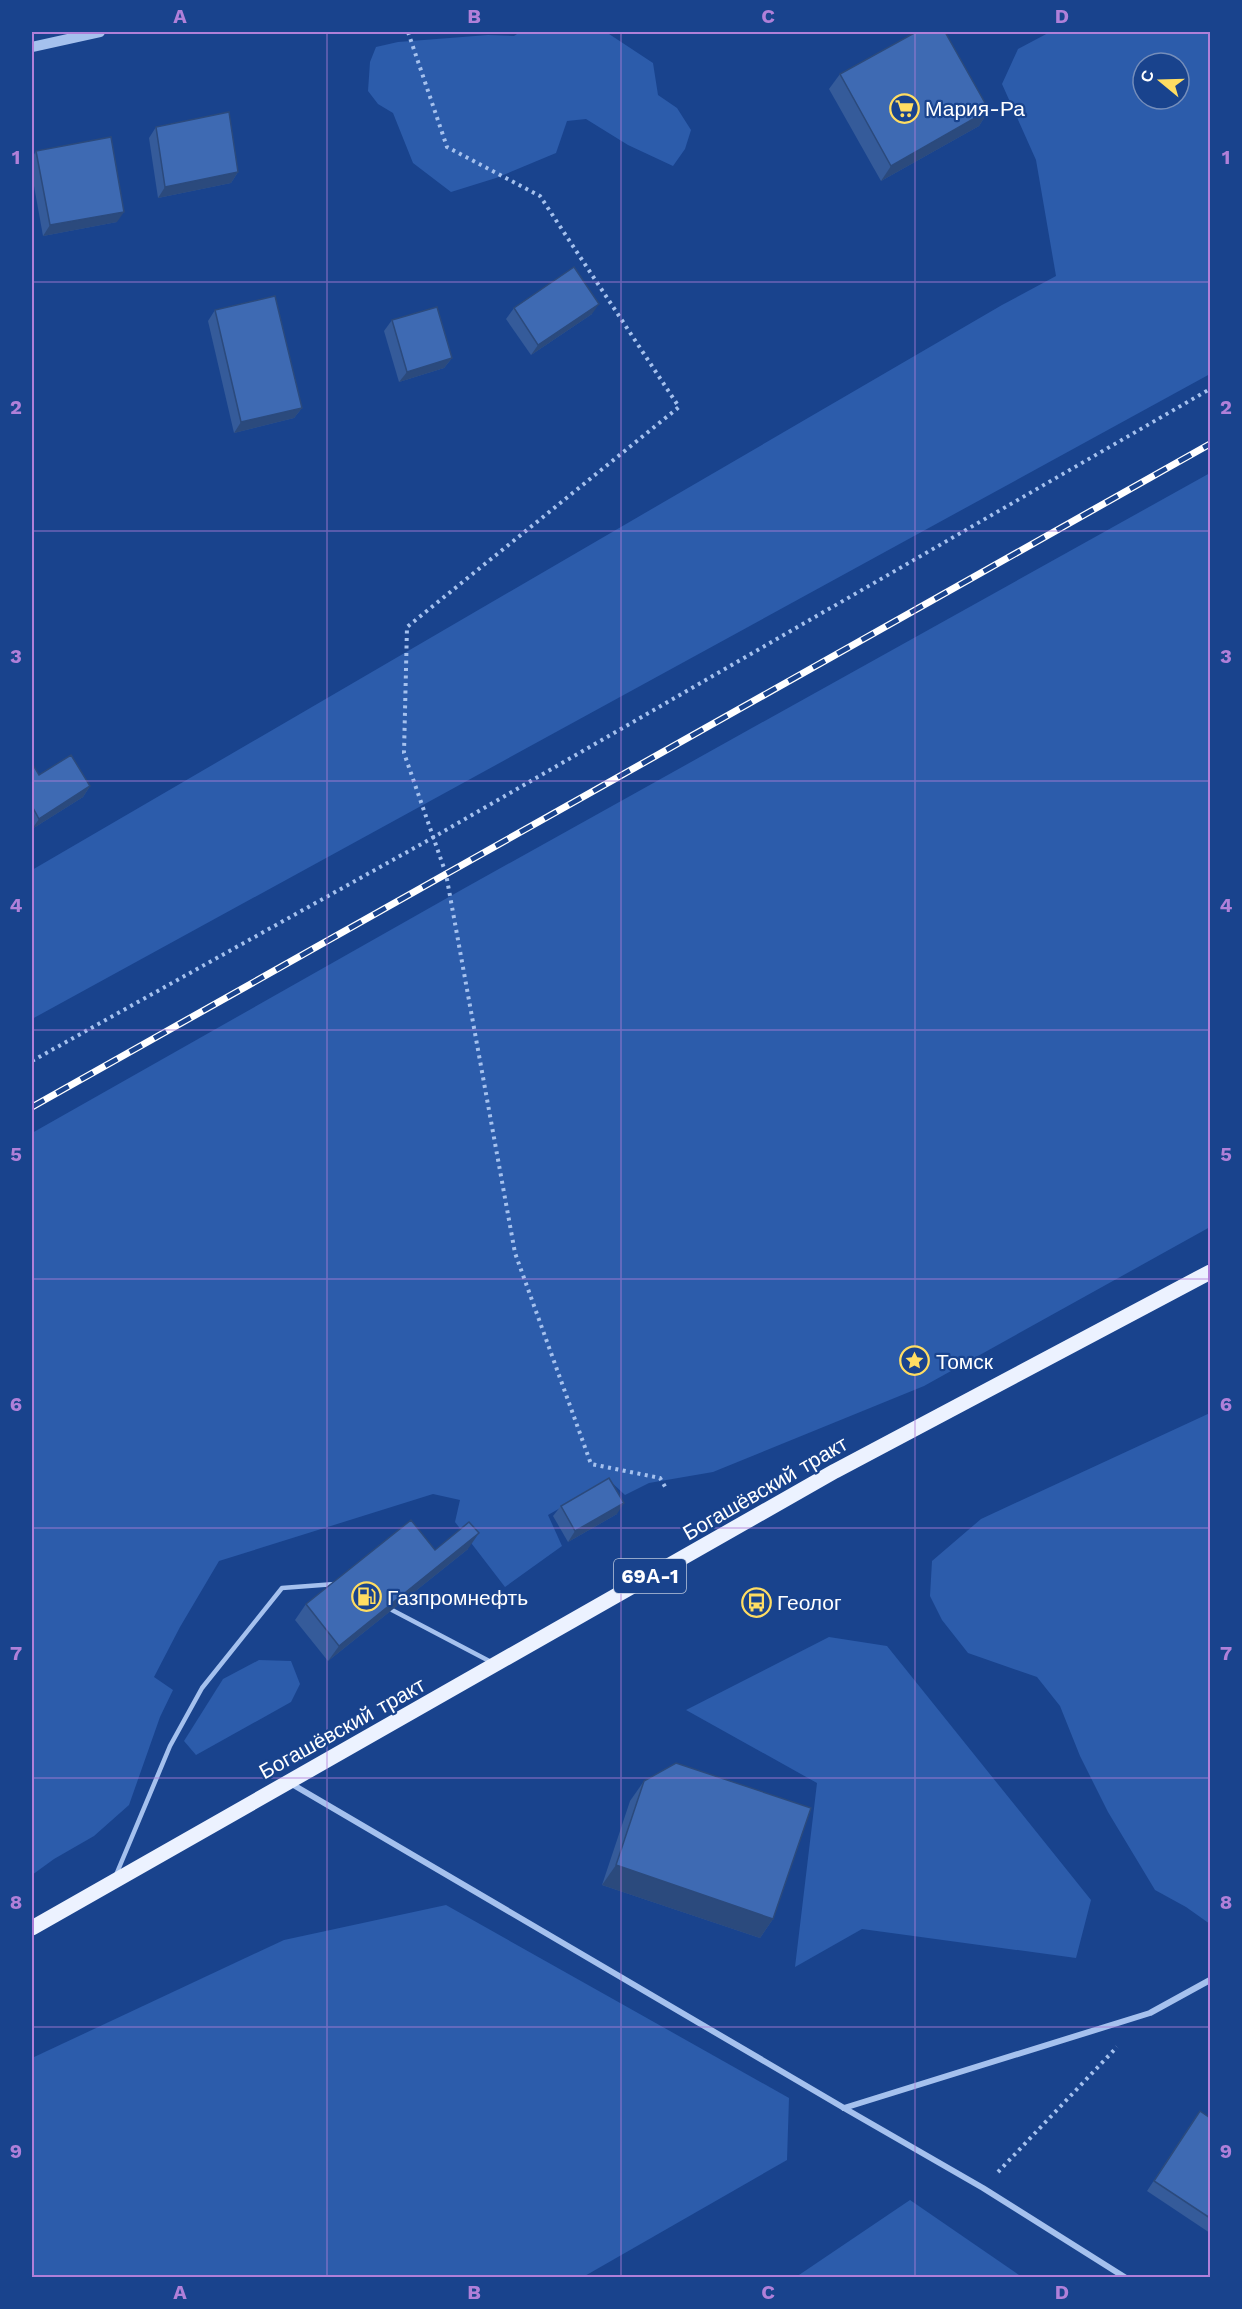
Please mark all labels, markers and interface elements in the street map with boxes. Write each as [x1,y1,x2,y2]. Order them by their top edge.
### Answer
text: A [173,4,187,28]
text: B [467,4,481,28]
text: C [761,4,775,28]
text: D [1055,4,1069,28]
north arrow [1131,51,1191,111]
text: С [1136,67,1158,85]
supermarket icon: Мария-Ра [888,92,920,124]
place label: Мария-Ра [925,96,1025,121]
text: 1 [12,145,20,169]
text: 1 [1222,145,1230,169]
text: 2 [10,395,22,419]
text: 2 [1220,395,1232,419]
text: 3 [10,644,22,668]
text: 3 [1220,644,1232,668]
text: 4 [10,893,23,917]
text: 4 [1220,893,1233,917]
text: 5 [10,1142,22,1166]
text: 5 [1220,1142,1232,1166]
place icon: Томск [899,1345,931,1377]
place label: Томск [936,1349,994,1374]
text: 6 [10,1392,22,1416]
text: 6 [1220,1392,1232,1416]
street label: Богашёвский тракт [678,1430,852,1545]
road number: 69А-1 [614,1559,686,1593]
fuel station icon: Газпромнефть [350,1581,382,1613]
place label: Газпромнефть [387,1585,528,1610]
bus stop icon: Геолог [740,1586,772,1618]
place label: Геолог [777,1590,842,1615]
text: 7 [10,1641,22,1665]
text: 7 [1220,1641,1232,1665]
street label: Богашёвский тракт [255,1672,430,1784]
text: 8 [10,1890,22,1914]
text: 8 [1220,1890,1232,1914]
text: 9 [10,2139,22,2163]
text: 9 [1220,2139,1232,2163]
text: A [173,2280,187,2304]
text: B [467,2280,481,2304]
text: C [761,2280,775,2304]
text: D [1055,2280,1069,2304]

